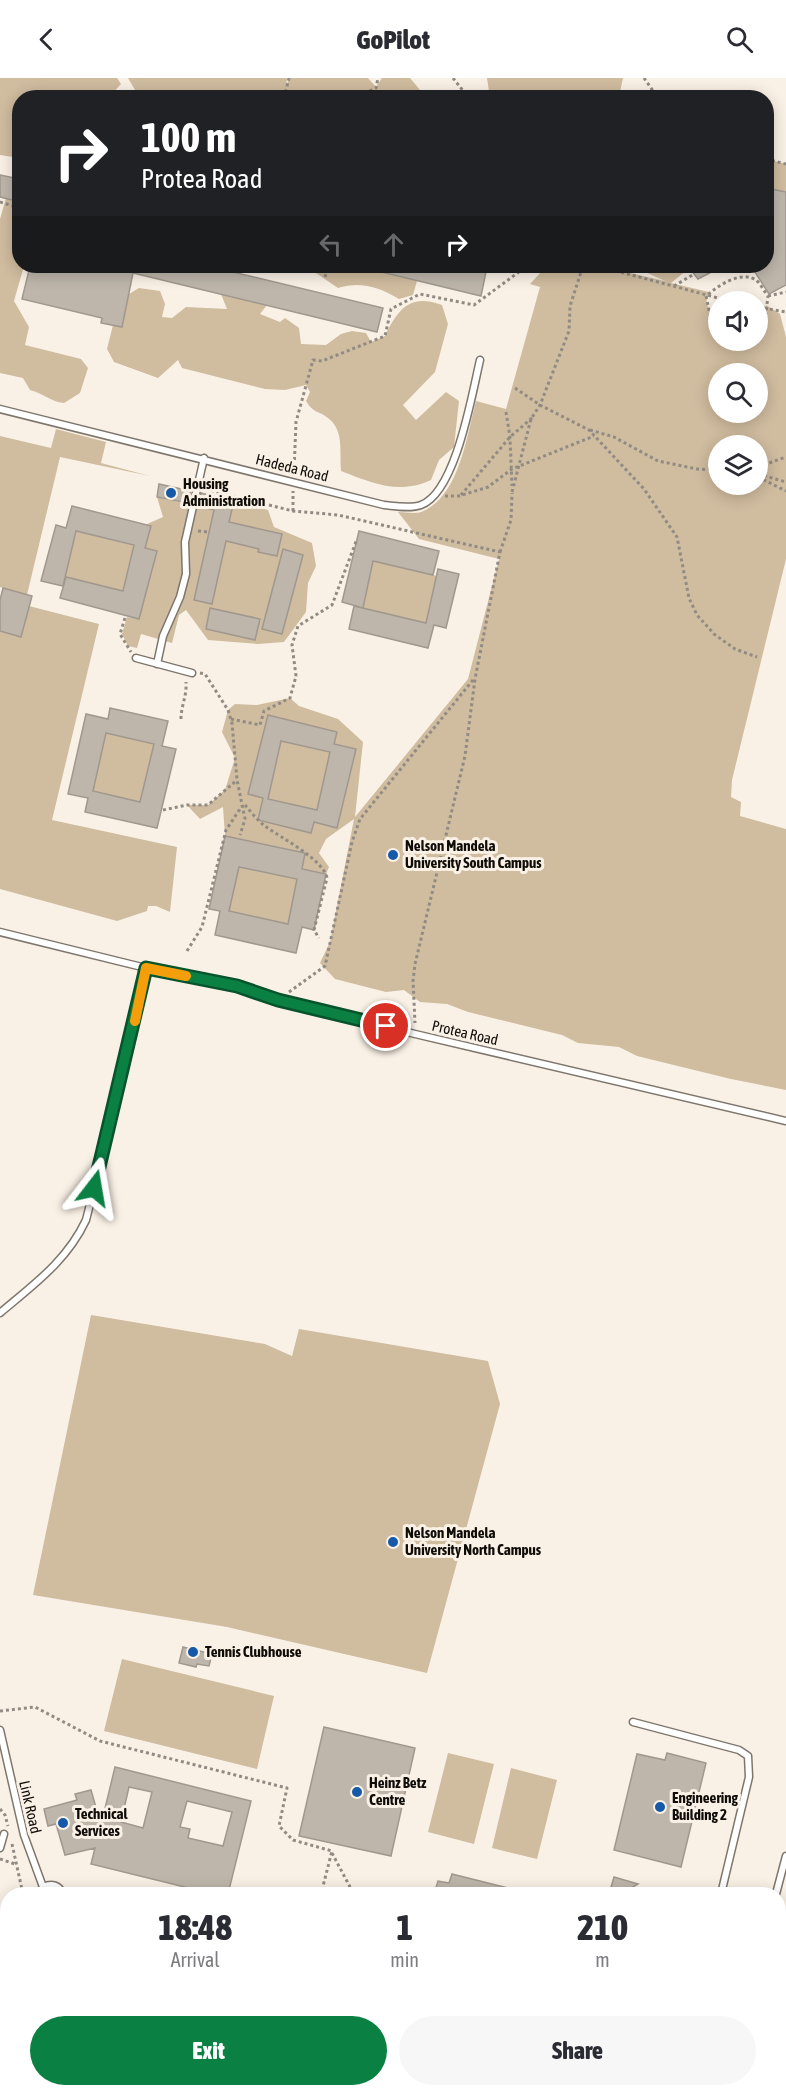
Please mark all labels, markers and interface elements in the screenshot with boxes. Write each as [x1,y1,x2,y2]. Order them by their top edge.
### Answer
icon: back [30,23,63,56]
icon: search [723,23,756,56]
text: GoPilot [356,24,430,55]
text: 100 m [141,113,236,161]
icon: right [42,114,120,192]
text: Protea Road [141,163,262,194]
icon: left [314,228,347,261]
icon: ahead [377,228,410,261]
icon: right [440,228,473,261]
map controls [708,291,768,495]
button: sound [708,291,768,351]
button: search [708,363,768,423]
button: layers [708,435,768,495]
street label: Hadeda Road [254,450,330,485]
place label: Housing Administration [182,475,265,509]
marker: Housing Administration [164,486,178,500]
place label: Nelson Mandela University South Campus [405,837,542,871]
marker: Nelson Mandela University South Campus [386,848,400,862]
pin [360,1000,411,1051]
icon: arrive [369,1009,402,1042]
street label: Protea Road [430,1017,500,1048]
position arrow [62,1156,126,1220]
place label: Nelson Mandela University North Campus [405,1524,542,1558]
marker: Nelson Mandela University North Campus [386,1535,400,1549]
place label: Tennis Clubhouse [205,1643,302,1660]
marker: Tennis Clubhouse [186,1645,200,1659]
place label: Heinz Betz Centre [369,1774,427,1808]
street label: Link Road [16,1779,45,1835]
marker: Heinz Betz Centre [350,1785,364,1799]
place label: Engineering Building 2 [672,1789,739,1823]
marker: Engineering Building 2 [653,1800,667,1814]
place label: Technical Services [75,1805,128,1839]
marker: Technical Services [56,1816,70,1830]
text: 18:48 [158,1906,232,1948]
text: 1 [396,1906,413,1948]
text: 210 [577,1906,628,1948]
text: Arrival [171,1948,220,1971]
text: min [390,1948,419,1971]
text: m [595,1948,610,1971]
button: Exit [30,2016,387,2085]
button: Share [399,2016,756,2085]

